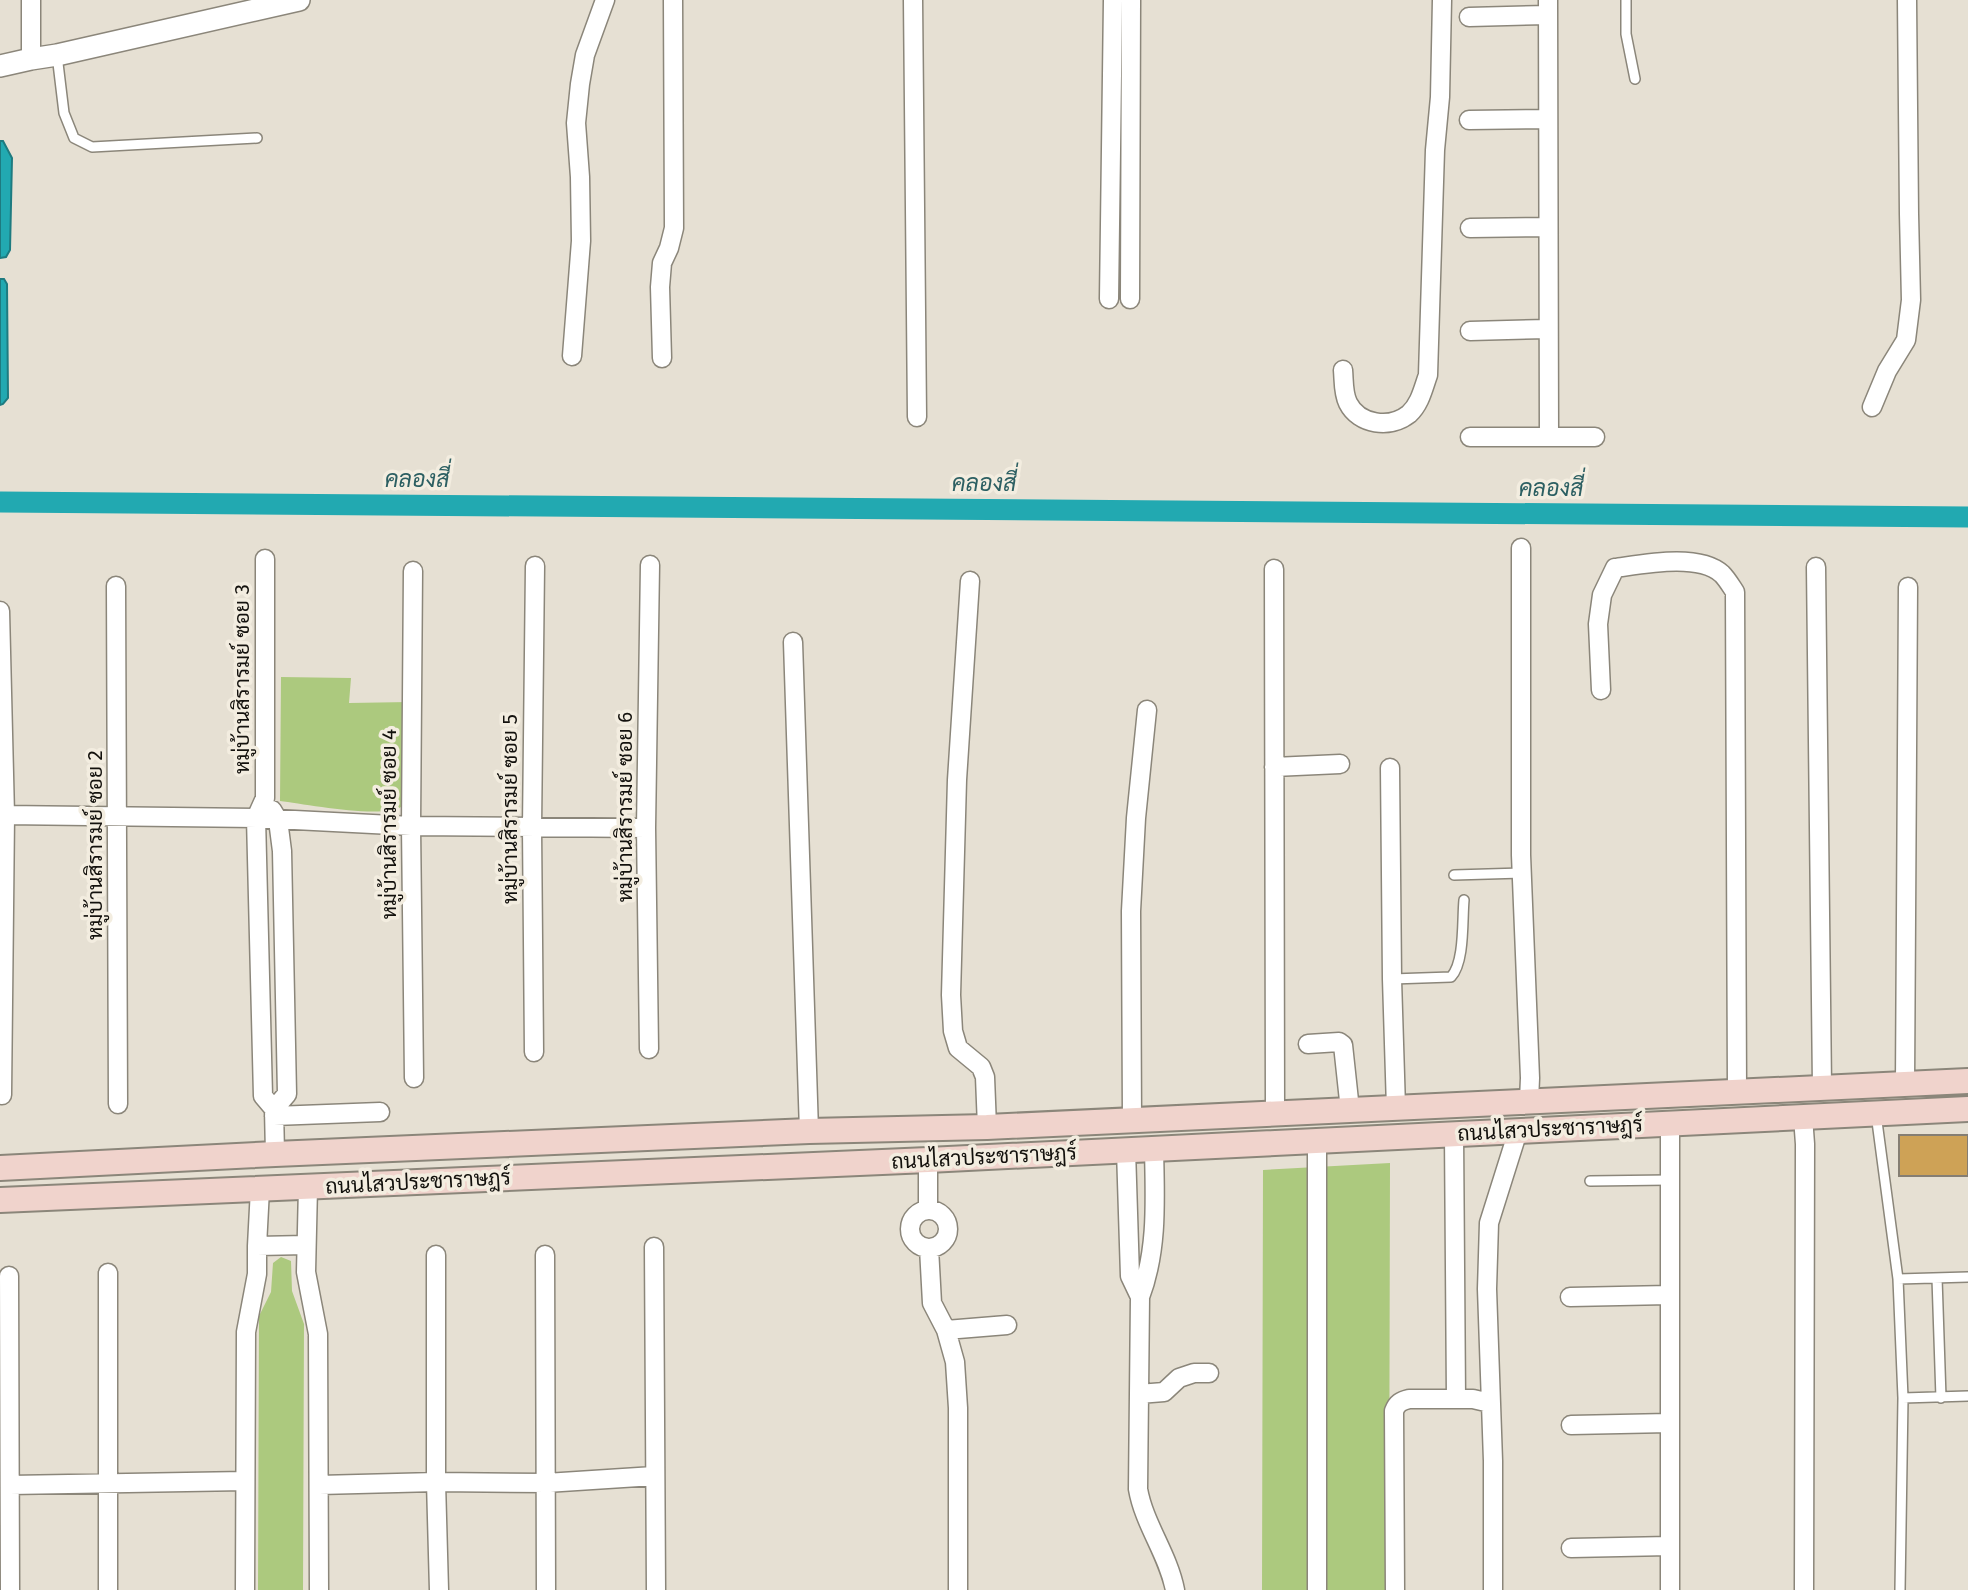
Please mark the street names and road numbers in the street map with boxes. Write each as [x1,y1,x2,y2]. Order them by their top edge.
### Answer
street label: หมู่บ้านสิรารมย์ ซอย 3 [228,584,257,774]
street label: หมู่บ้านสิรารมย์ ซอย 6 [611,712,640,902]
street label: หมู่บ้านสิรารมย์ ซอย 5 [496,714,525,904]
street label: หมู่บ้านสิรารมย์ ซอย 4 [375,729,404,919]
street label: หมู่บ้านสิรารมย์ ซอย 2 [81,750,110,940]
street label: ถนนไสวประชาราษฎร์ [1457,1110,1643,1148]
street label: ถนนไสวประชาราษฎร์ [891,1138,1077,1176]
street label: ถนนไสวประชาราษฎร์ [325,1163,511,1201]

